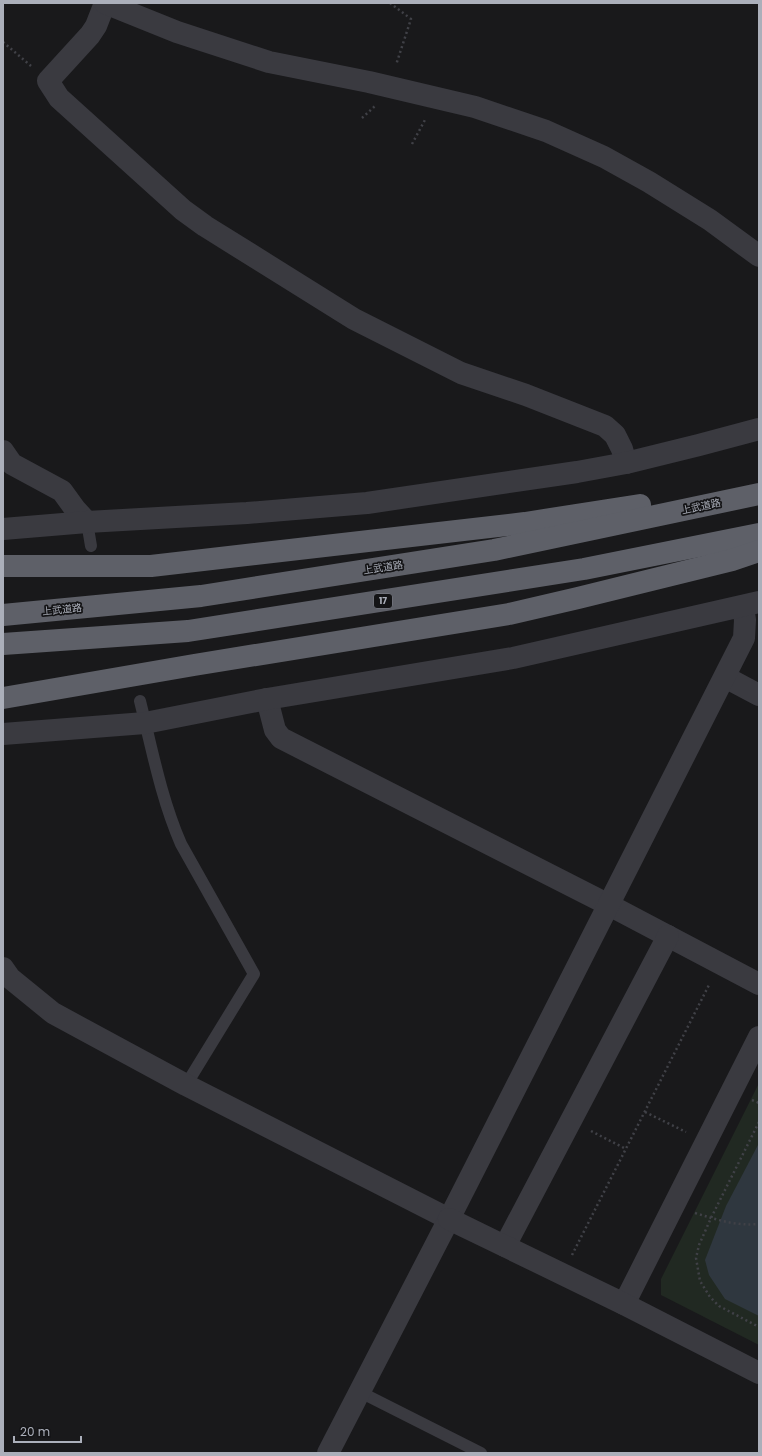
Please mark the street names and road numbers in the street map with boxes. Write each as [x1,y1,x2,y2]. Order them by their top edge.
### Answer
street label: 上武道路 [680,495,722,518]
street label: 上武道路 [362,557,404,578]
road number: 17 [374,594,392,608]
street label: 上武道路 [41,600,83,619]

